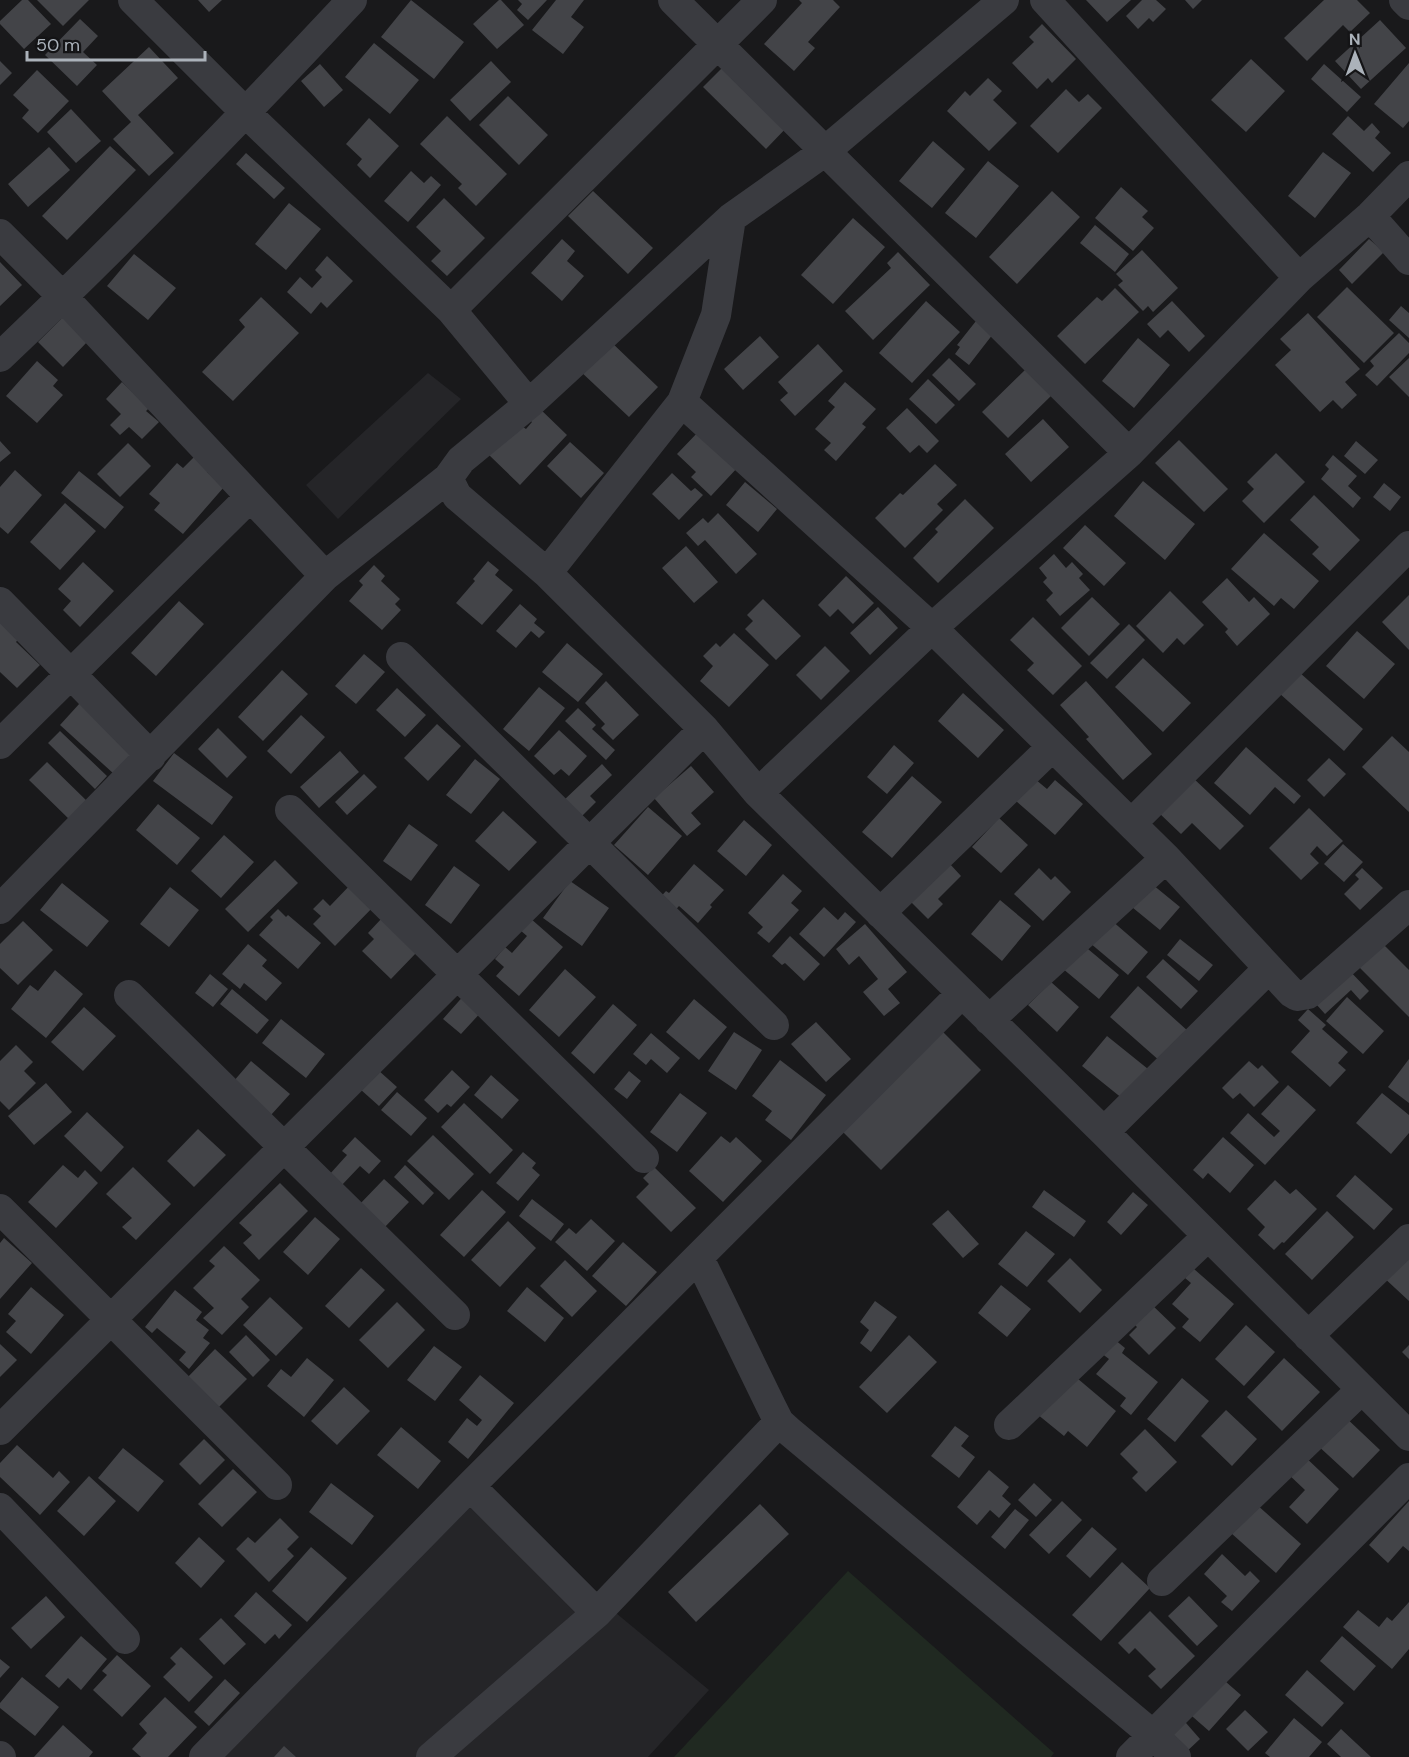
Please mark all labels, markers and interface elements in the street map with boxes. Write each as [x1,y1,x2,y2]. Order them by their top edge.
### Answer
scale bar [27,24,206,62]
north arrow [1325,24,1385,84]
text: N [1349,29,1361,50]
text: 50 m [36,33,80,57]

